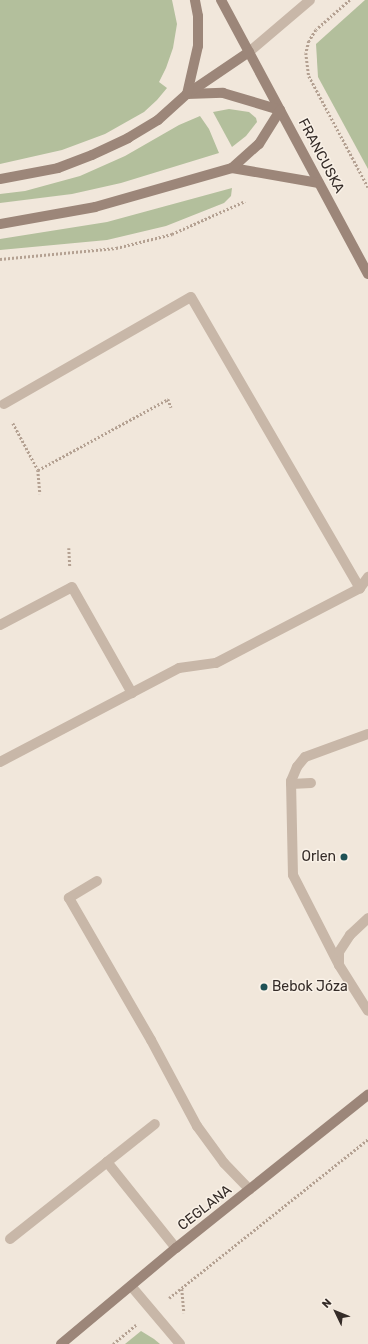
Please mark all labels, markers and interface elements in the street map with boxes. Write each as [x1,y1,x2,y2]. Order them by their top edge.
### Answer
street label: FRANCUSKA [294,116,348,196]
place label: Orlen [301,849,336,865]
marker: Orlen [339,852,349,862]
place label: Bebok Józa [272,979,348,995]
marker: Bebok Józa [259,982,269,992]
street label: CEGLANA [175,1182,235,1234]
north arrow [316,1292,356,1332]
text: N [319,1296,334,1311]

